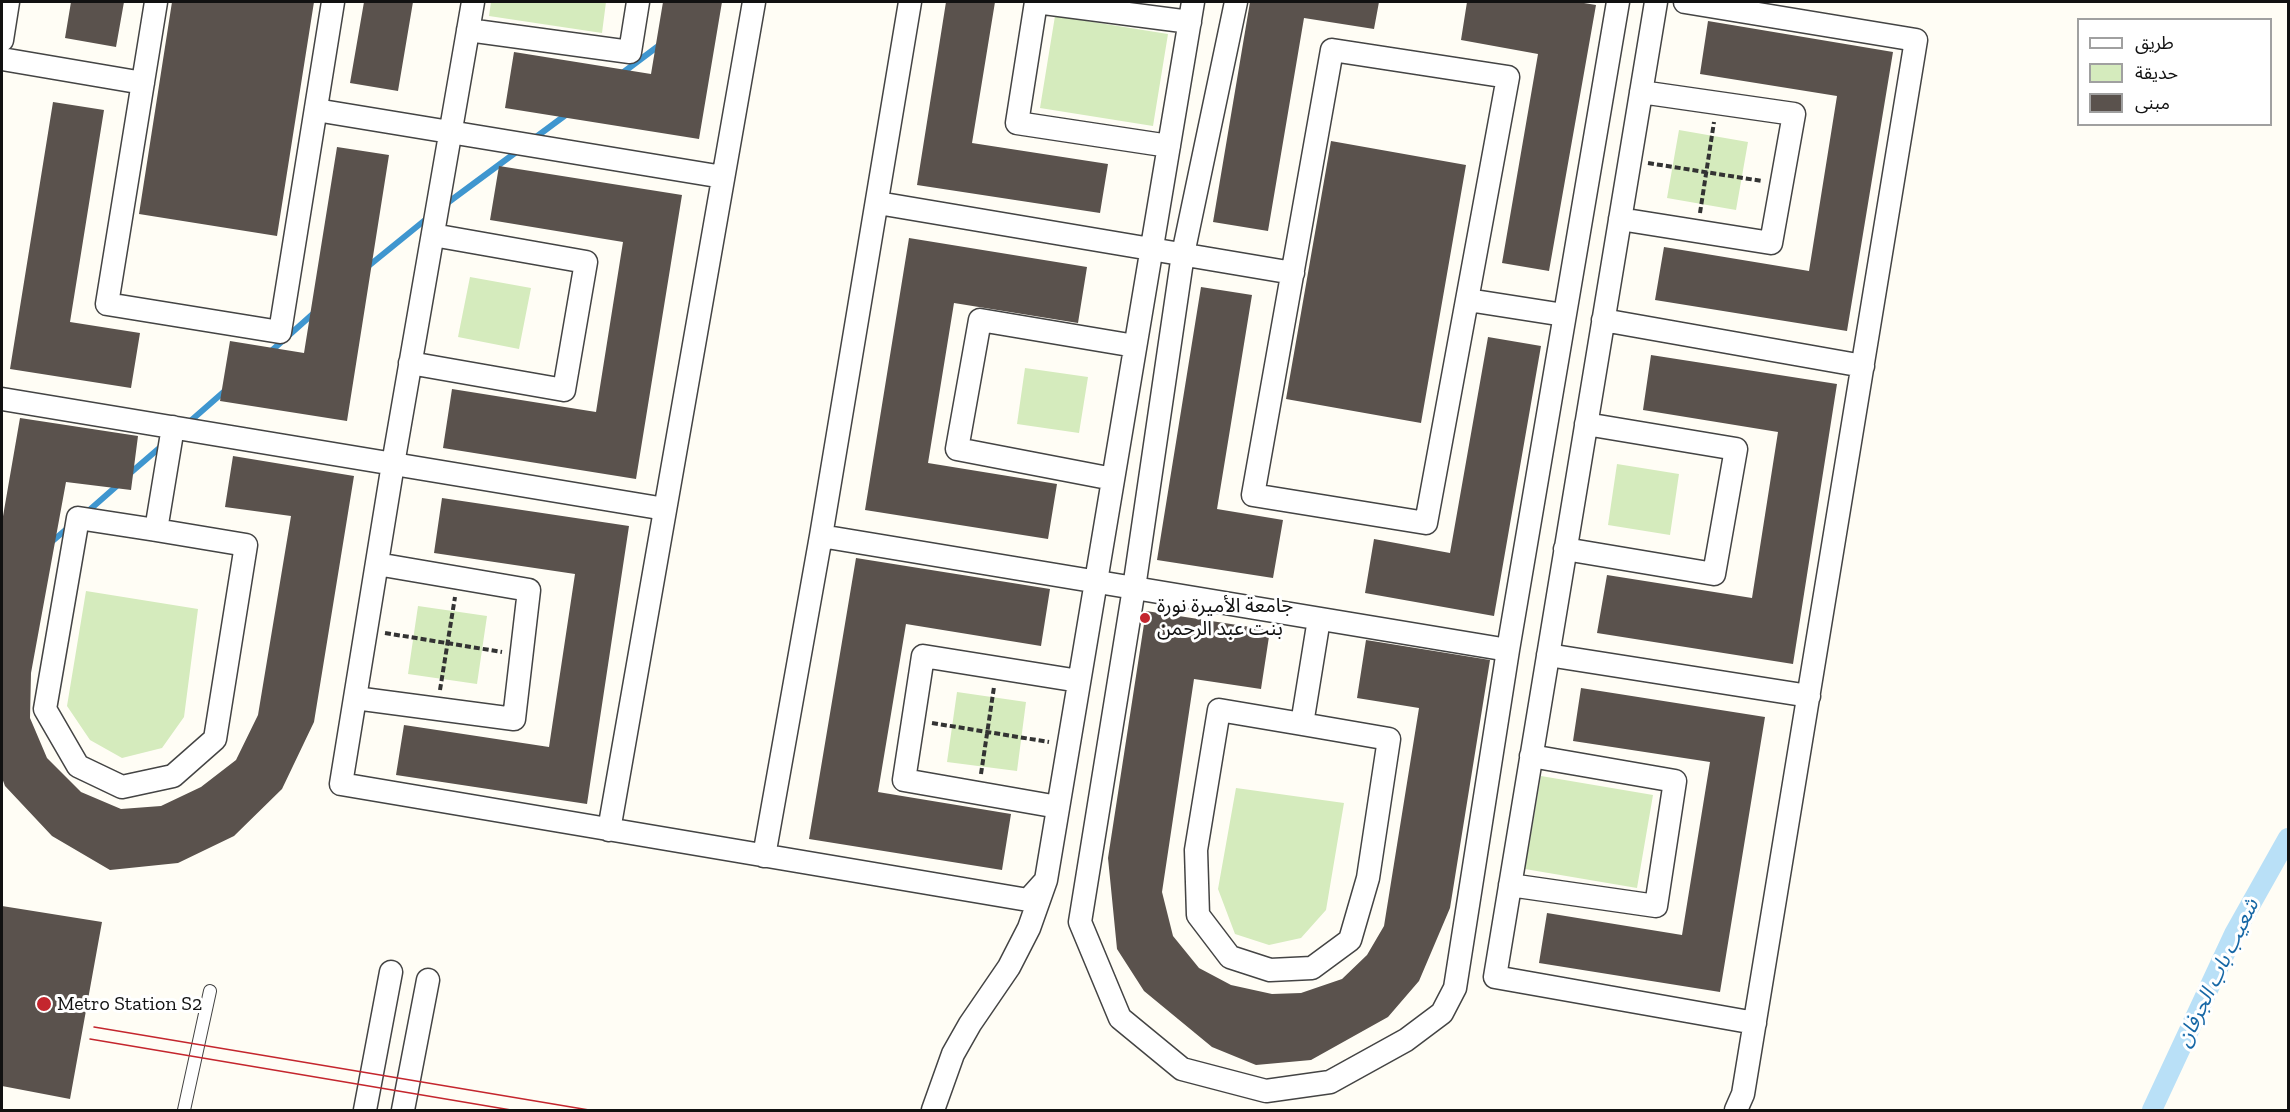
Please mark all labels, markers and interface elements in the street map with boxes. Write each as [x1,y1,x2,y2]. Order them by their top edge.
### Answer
legend [2077,18,2272,126]
text: طريق [2135,32,2174,54]
text: حديقة [2135,62,2178,84]
text: مبنى [2135,92,2170,114]
place label: جامعة الأميرة نورة بنت عبد الرحمن [1157,594,1293,641]
marker: جامعة الأميرة نورة بنت عبد الرحمن [1138,611,1152,625]
water label: شعيب باب الجرفان [2171,895,2265,1051]
place label: Metro Station S2 [57,992,202,1016]
marker: Metro Station S2 [35,995,53,1013]

